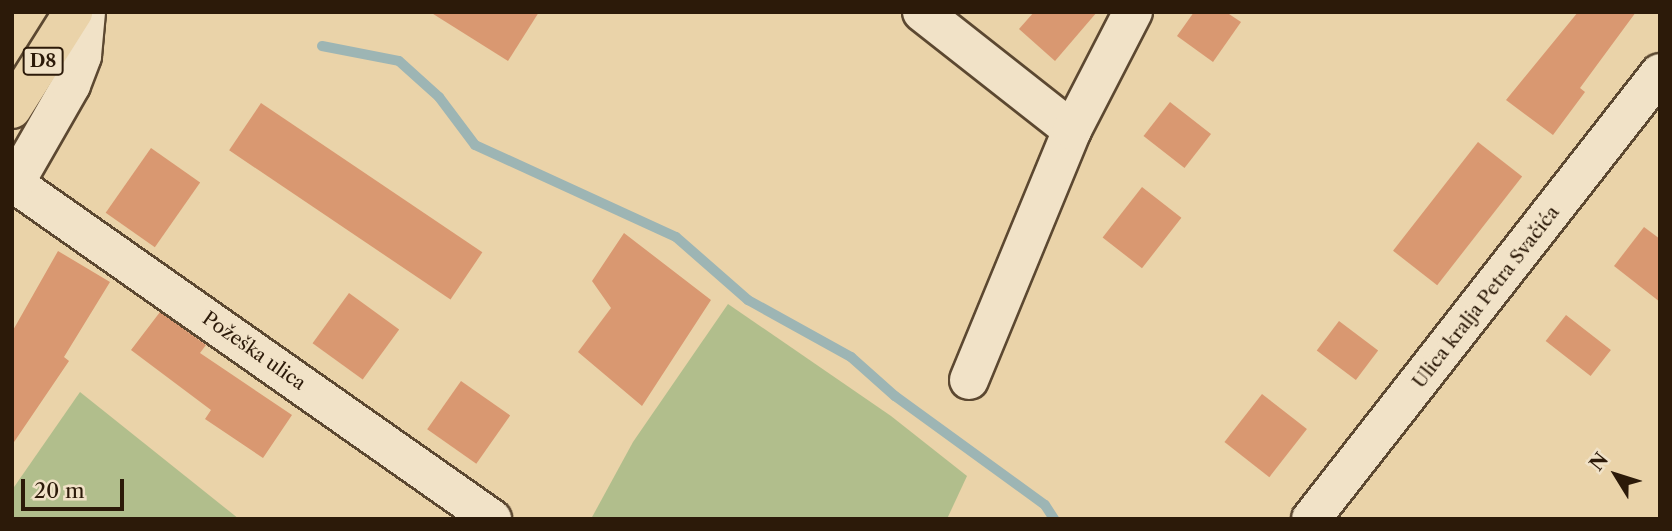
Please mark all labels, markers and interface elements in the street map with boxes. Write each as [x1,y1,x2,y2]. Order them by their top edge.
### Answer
road number: D8 [22,46,64,76]
street label: Ulica kralja Petra Svačića [1408,201,1564,393]
street label: Požeška ulica [198,307,310,395]
north arrow [1581,440,1651,510]
text: N [1585,448,1613,475]
scale bar [24,464,128,508]
text: 20 m [34,478,85,503]

